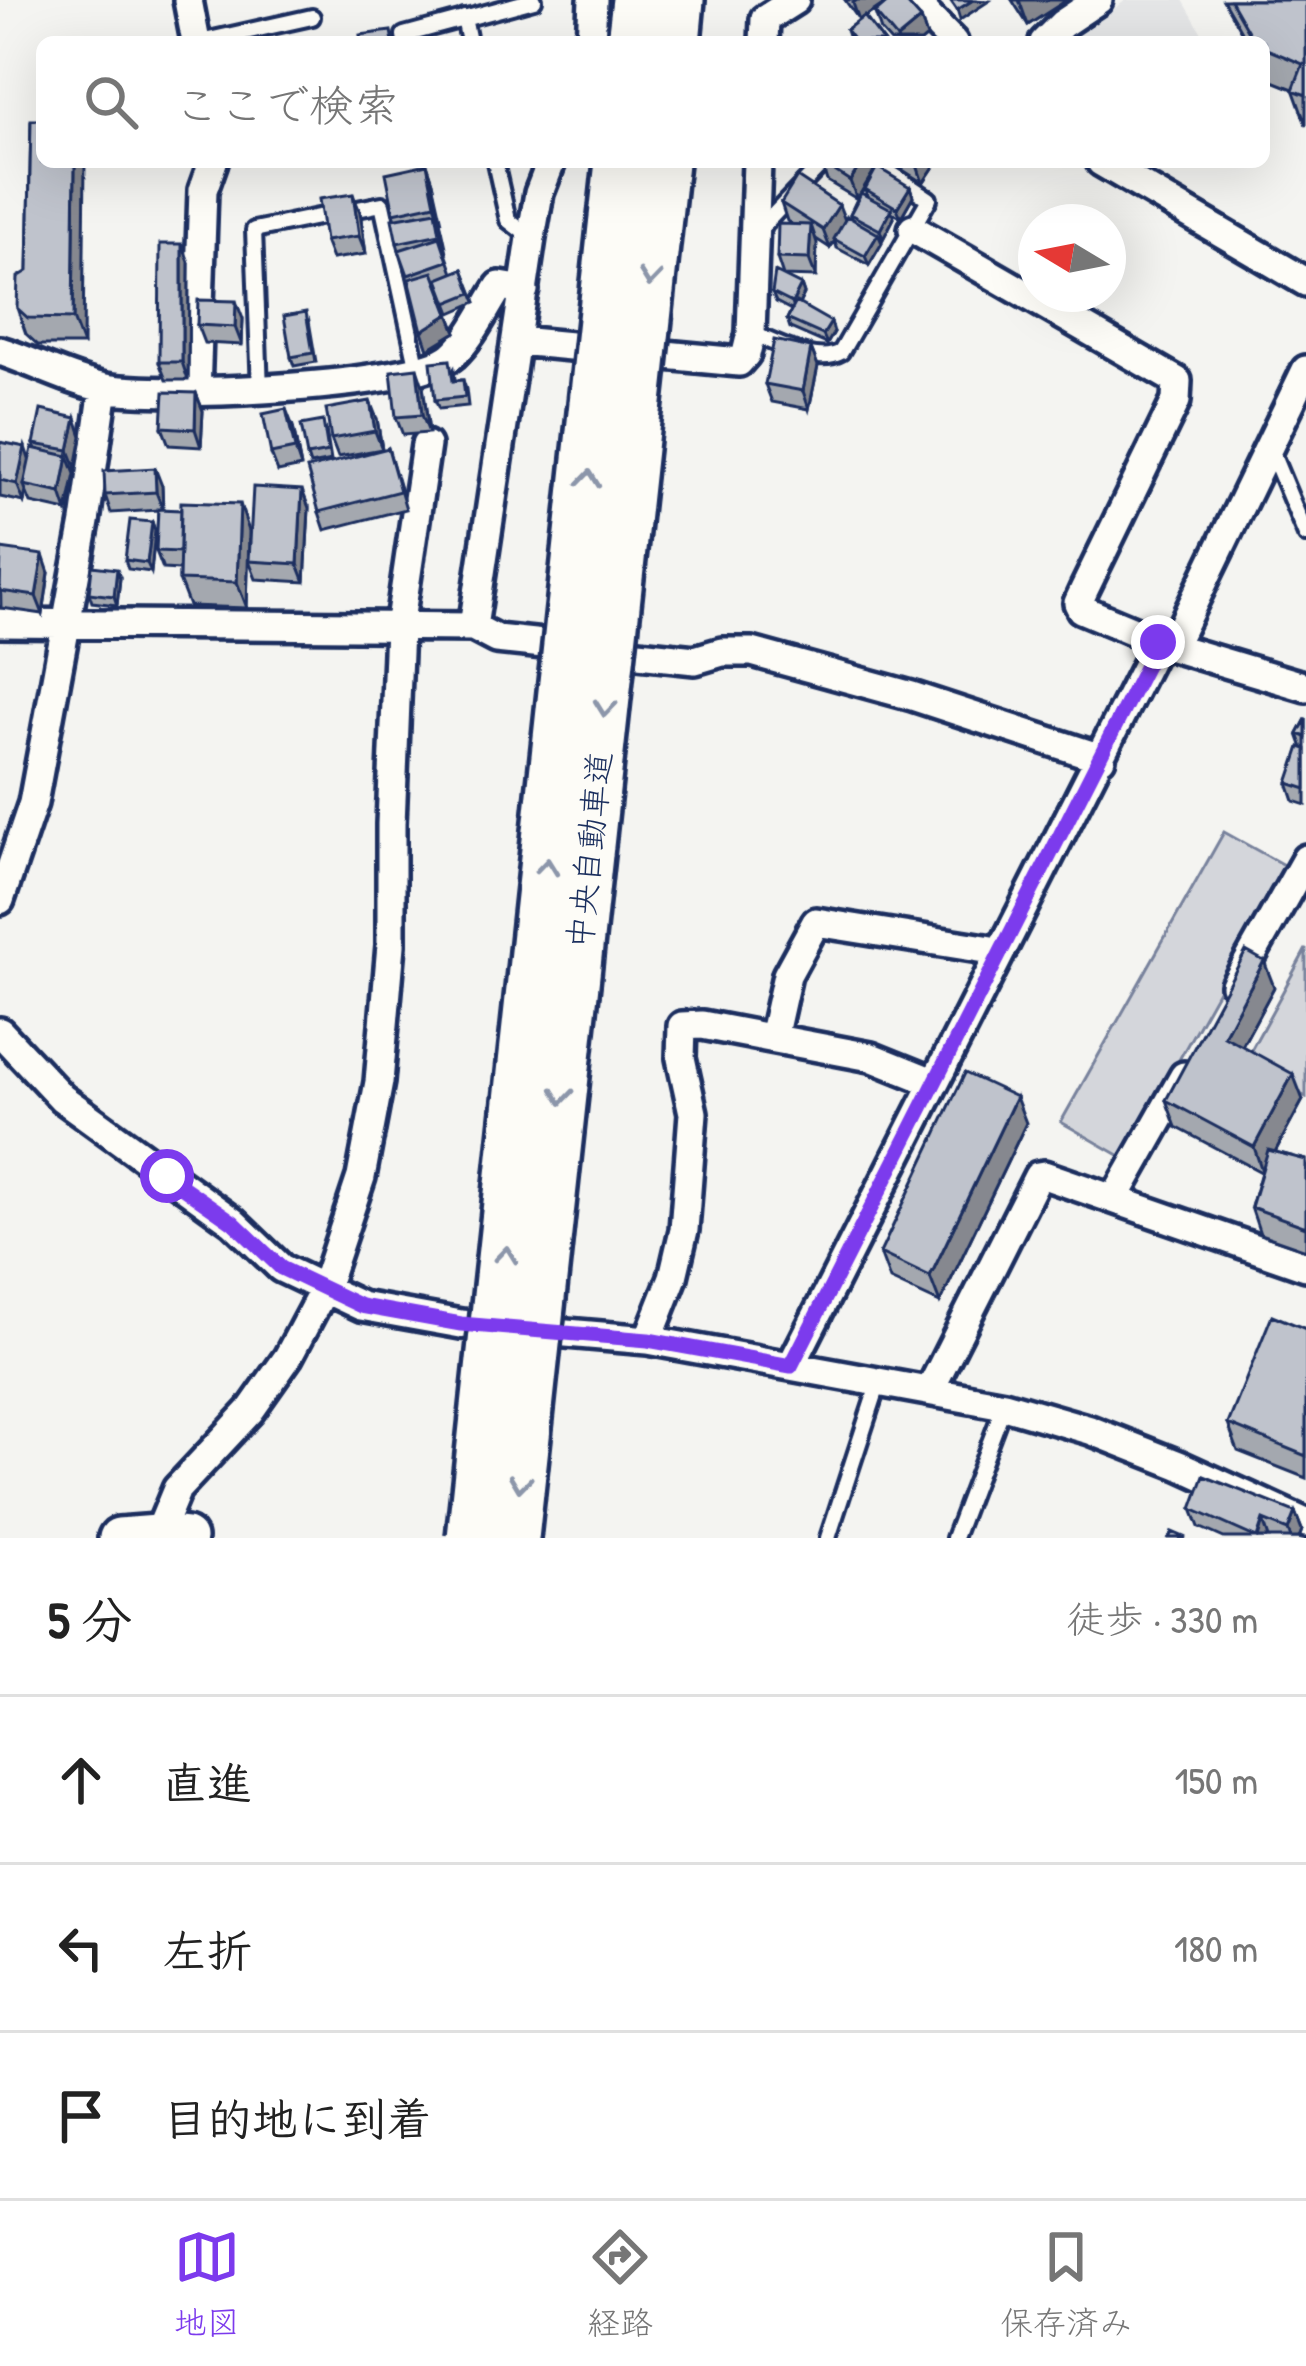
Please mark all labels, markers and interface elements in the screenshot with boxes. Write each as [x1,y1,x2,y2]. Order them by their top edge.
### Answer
search box [36,36,1270,168]
icon: search [78,69,144,135]
text: ここで検索 [174,74,399,135]
north arrow [1018,204,1126,312]
one-way arrow [638,269,664,288]
one-way arrow [576,469,601,488]
route end [1131,615,1185,669]
one-way arrow [592,698,618,718]
street label: 中央自動車道 [557,749,621,951]
one-way arrow [534,857,560,877]
one-way arrow [550,1086,576,1106]
route start [140,1149,194,1203]
one-way arrow [492,1245,518,1265]
one-way arrow [507,1473,533,1493]
text: 5 分 [48,1585,132,1654]
text: 徒歩 · 330 m [1066,1592,1258,1645]
icon: ahead [48,1747,114,1813]
text: 直進 [162,1752,252,1813]
text: 150 m [1174,1753,1258,1806]
icon: left [48,1915,114,1981]
text: 左折 [162,1920,252,1981]
text: 180 m [1174,1921,1258,1974]
icon: arrive [48,2083,114,2149]
text: 目的地に到着 [162,2088,432,2149]
tab: 地図 [174,2224,240,2344]
tab: 経路 [587,2224,653,2344]
tab: 保存済み [1000,2224,1132,2344]

